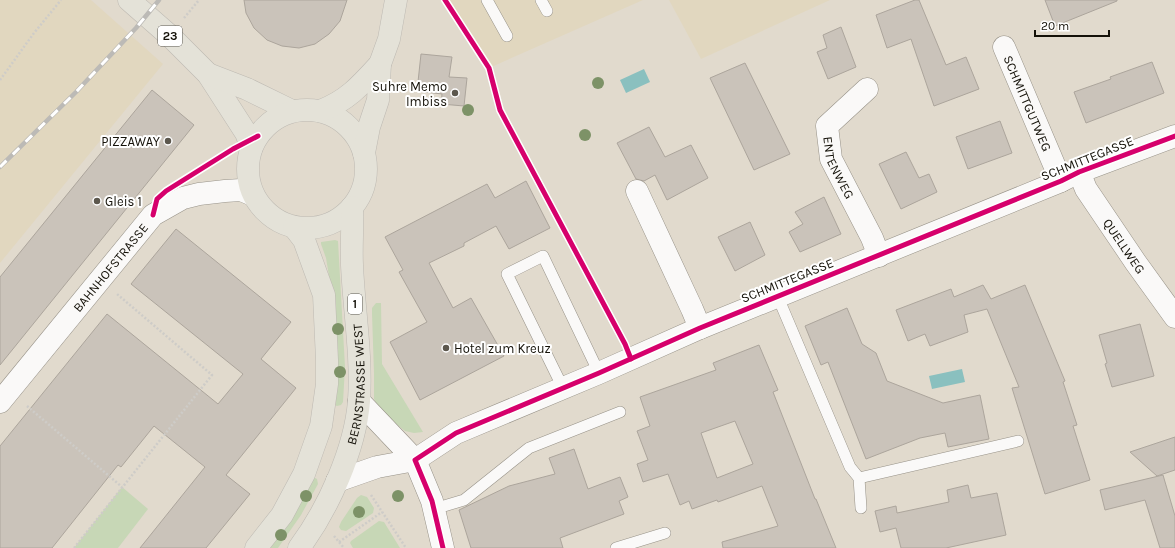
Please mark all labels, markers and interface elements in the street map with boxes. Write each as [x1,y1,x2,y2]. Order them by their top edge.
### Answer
scale bar [1035,12,1109,38]
text: 20 m [1041,19,1069,33]
road number: 23 [158,26,182,46]
street label: SCHMITTGUTWEG [1000,53,1054,154]
place label: Suhre Memo Imbiss [372,79,447,109]
marker: Suhre Memo Imbiss [450,88,460,98]
street label: SCHMITTEGASSE [1039,133,1136,184]
place label: PIZZAWAY [101,134,160,149]
street label: ENTENWEG [820,135,857,201]
marker: PIZZAWAY [163,136,173,146]
place label: Gleis 1 [105,194,142,209]
marker: Gleis 1 [92,196,102,206]
street label: QUELLWEG [1100,216,1148,277]
street label: BAHNHOFSTRASSE [70,220,151,315]
street label: SCHMITTEGASSE [739,255,836,306]
road number: 1 [348,294,362,314]
street label: BERNSTRASSE WEST [344,323,368,447]
place label: Hotel zum Kreuz [454,341,551,356]
marker: Hotel zum Kreuz [441,343,451,353]

